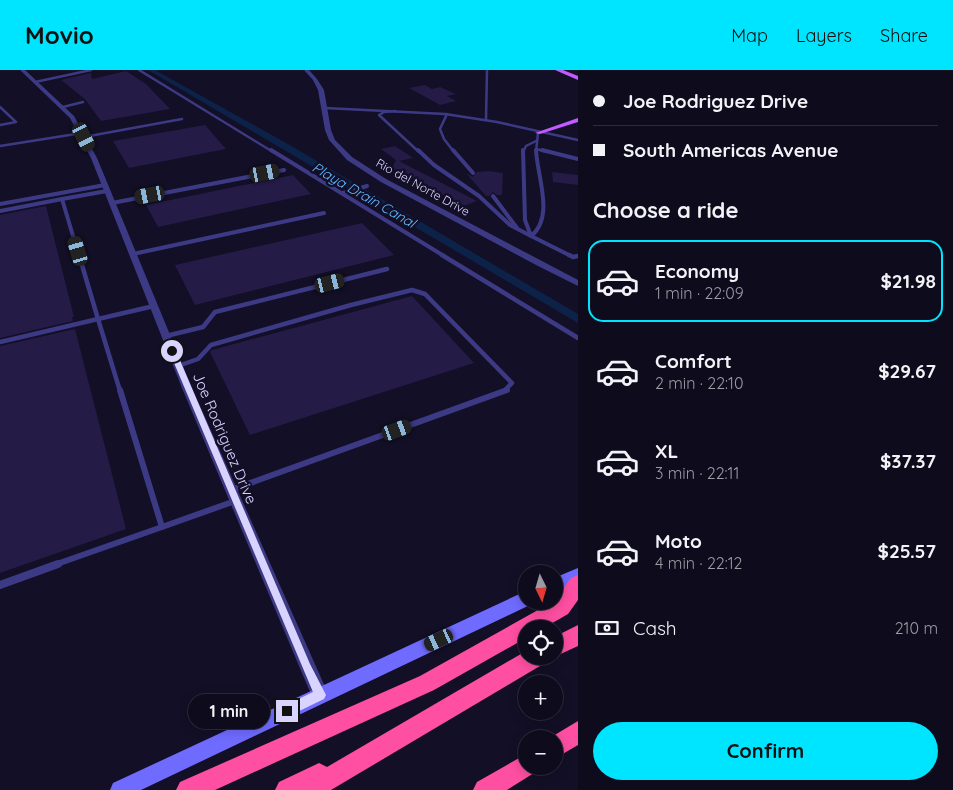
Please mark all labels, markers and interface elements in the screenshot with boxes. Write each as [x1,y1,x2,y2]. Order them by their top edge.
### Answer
text: Movio [25,20,94,50]
text: Map [731,24,768,47]
text: Layers [796,24,852,47]
text: Share [880,24,928,47]
text: Joe Rodriguez Drive [623,89,808,113]
car [70,120,97,154]
text: South Americas Avenue [623,138,839,162]
street label: Rio del Norte Drive [374,155,473,219]
water label: Playa Drain Canal [309,158,420,233]
car [248,163,281,183]
car [133,185,166,205]
text: Choose a ride [593,196,738,224]
car [66,234,89,268]
icon: car [595,259,640,304]
text: Economy [655,259,739,283]
text: $21.98 [881,269,936,293]
car [313,272,346,294]
text: 1 min · 22:09 [655,283,744,303]
route start [161,340,183,362]
icon: car [595,349,640,394]
text: Comfort [655,349,732,373]
text: $29.67 [878,359,936,383]
street label: Joe Rodriguez Drive [189,369,261,507]
text: 2 min · 22:10 [655,373,744,393]
car [380,418,413,442]
icon: car [595,439,640,484]
text: XL [655,439,678,463]
text: $37.37 [880,449,936,473]
text: 3 min · 22:11 [655,463,739,483]
icon: car [595,529,640,574]
text: Moto [655,529,702,553]
text: $25.57 [878,539,936,563]
text: 4 min · 22:12 [655,553,742,573]
north arrow [518,565,562,610]
map controls [518,565,563,775]
icon: cash [593,614,621,642]
text: Cash [633,616,677,640]
text: 210 m [895,618,938,638]
button: locate [518,620,563,665]
car [422,627,455,653]
button: + [518,675,563,720]
callout: 1 min [187,694,270,728]
route end [276,700,298,722]
text: 1 min [210,701,248,721]
button: Confirm [593,722,938,780]
button: − [518,730,563,775]

